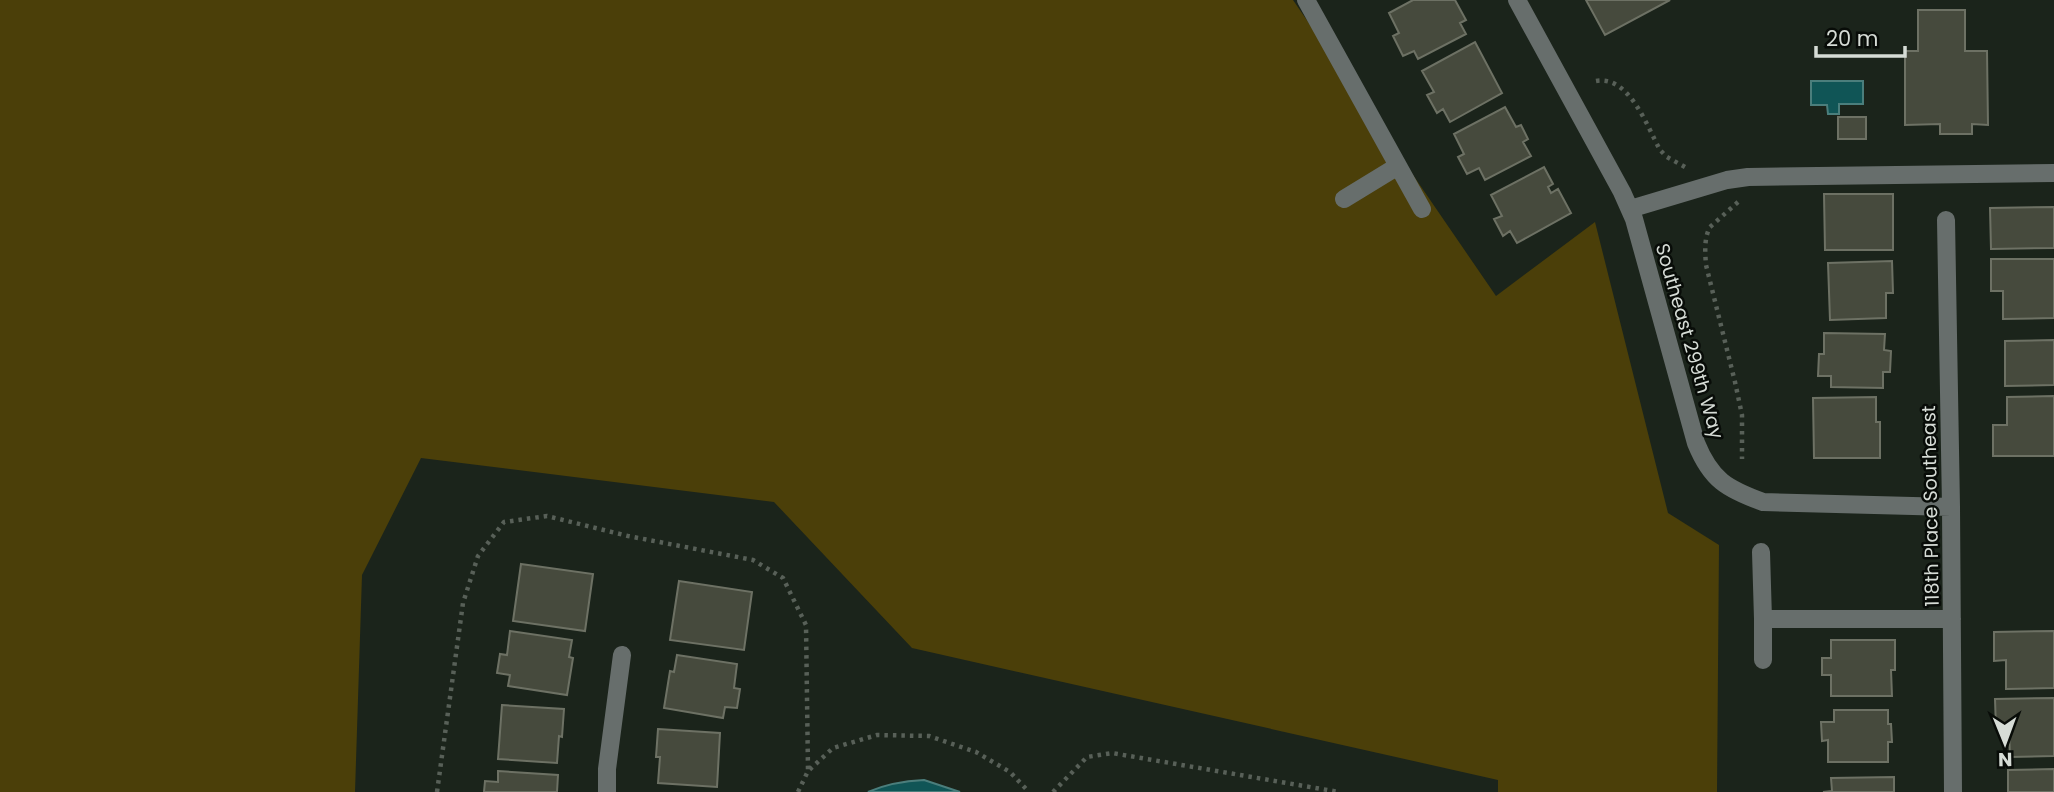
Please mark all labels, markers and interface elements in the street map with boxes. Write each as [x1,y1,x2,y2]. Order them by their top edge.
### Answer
scale bar [1816,14,1905,58]
text: 20 m [1826,24,1879,53]
street label: Southeast 299th Way [1649,240,1730,442]
street label: 118th Place Southeast [1915,405,1946,607]
north arrow [1970,708,2040,778]
text: N [1998,746,2013,773]

